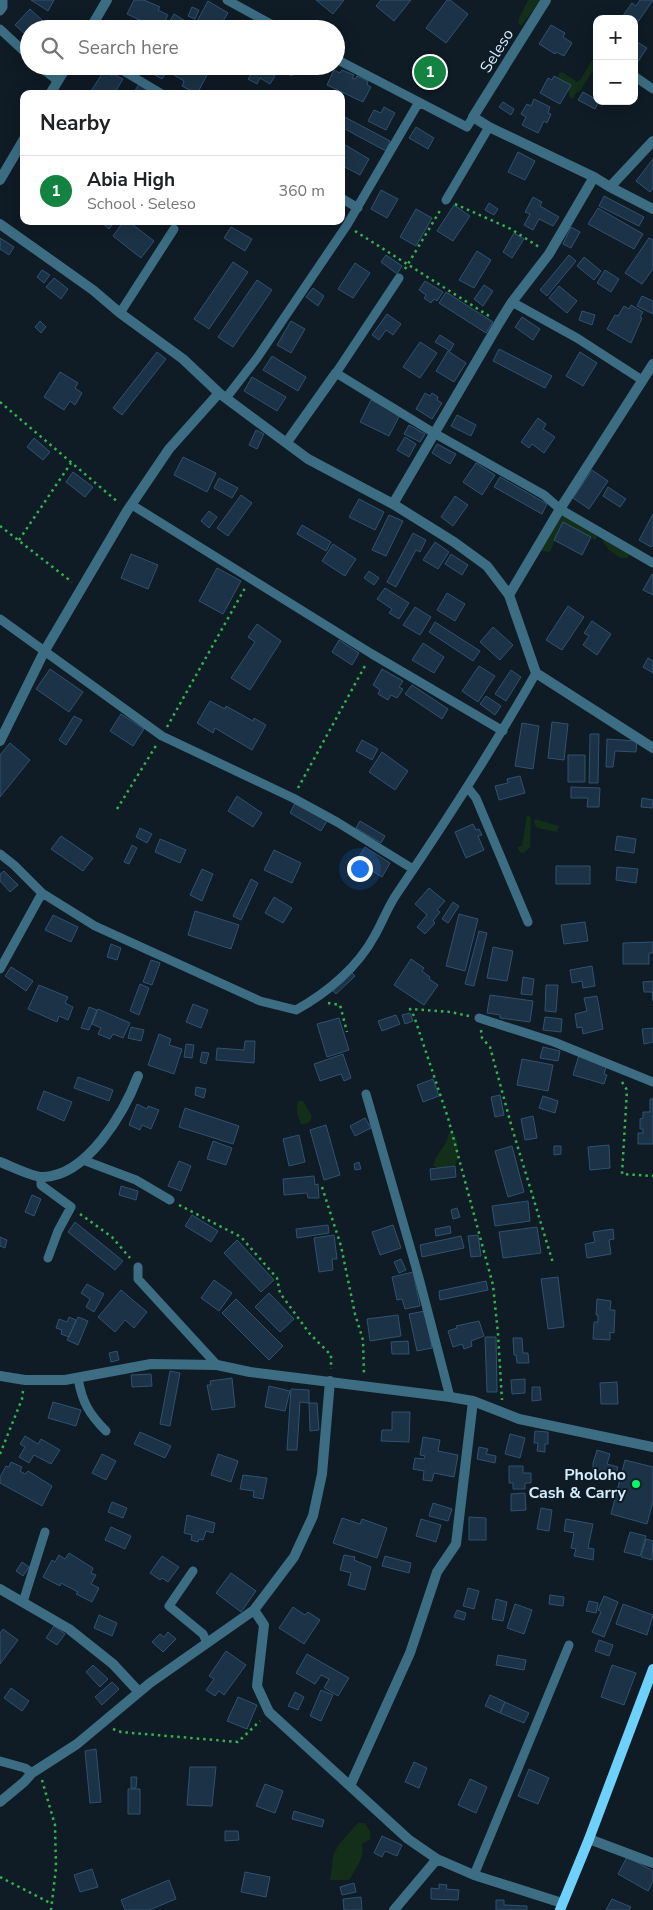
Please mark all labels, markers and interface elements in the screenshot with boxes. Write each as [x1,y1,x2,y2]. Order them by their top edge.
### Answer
map controls [593,15,638,105]
button: + [593,15,638,60]
search box [20,20,345,75]
street label: Seleso [475,25,519,77]
icon: search [38,34,66,62]
text: Search here [78,35,179,61]
pin: 1 [414,53,446,91]
button: − [593,60,638,105]
text: Nearby [40,109,110,137]
text: Abia High [87,167,175,193]
text: 1 [51,180,61,202]
text: 360 m [278,180,325,202]
text: School · Seleso [87,193,196,215]
your location [347,856,373,882]
place label: Pholoho Cash & Carry [528,1464,627,1504]
marker: Pholoho Cash & Carry [630,1478,642,1490]

